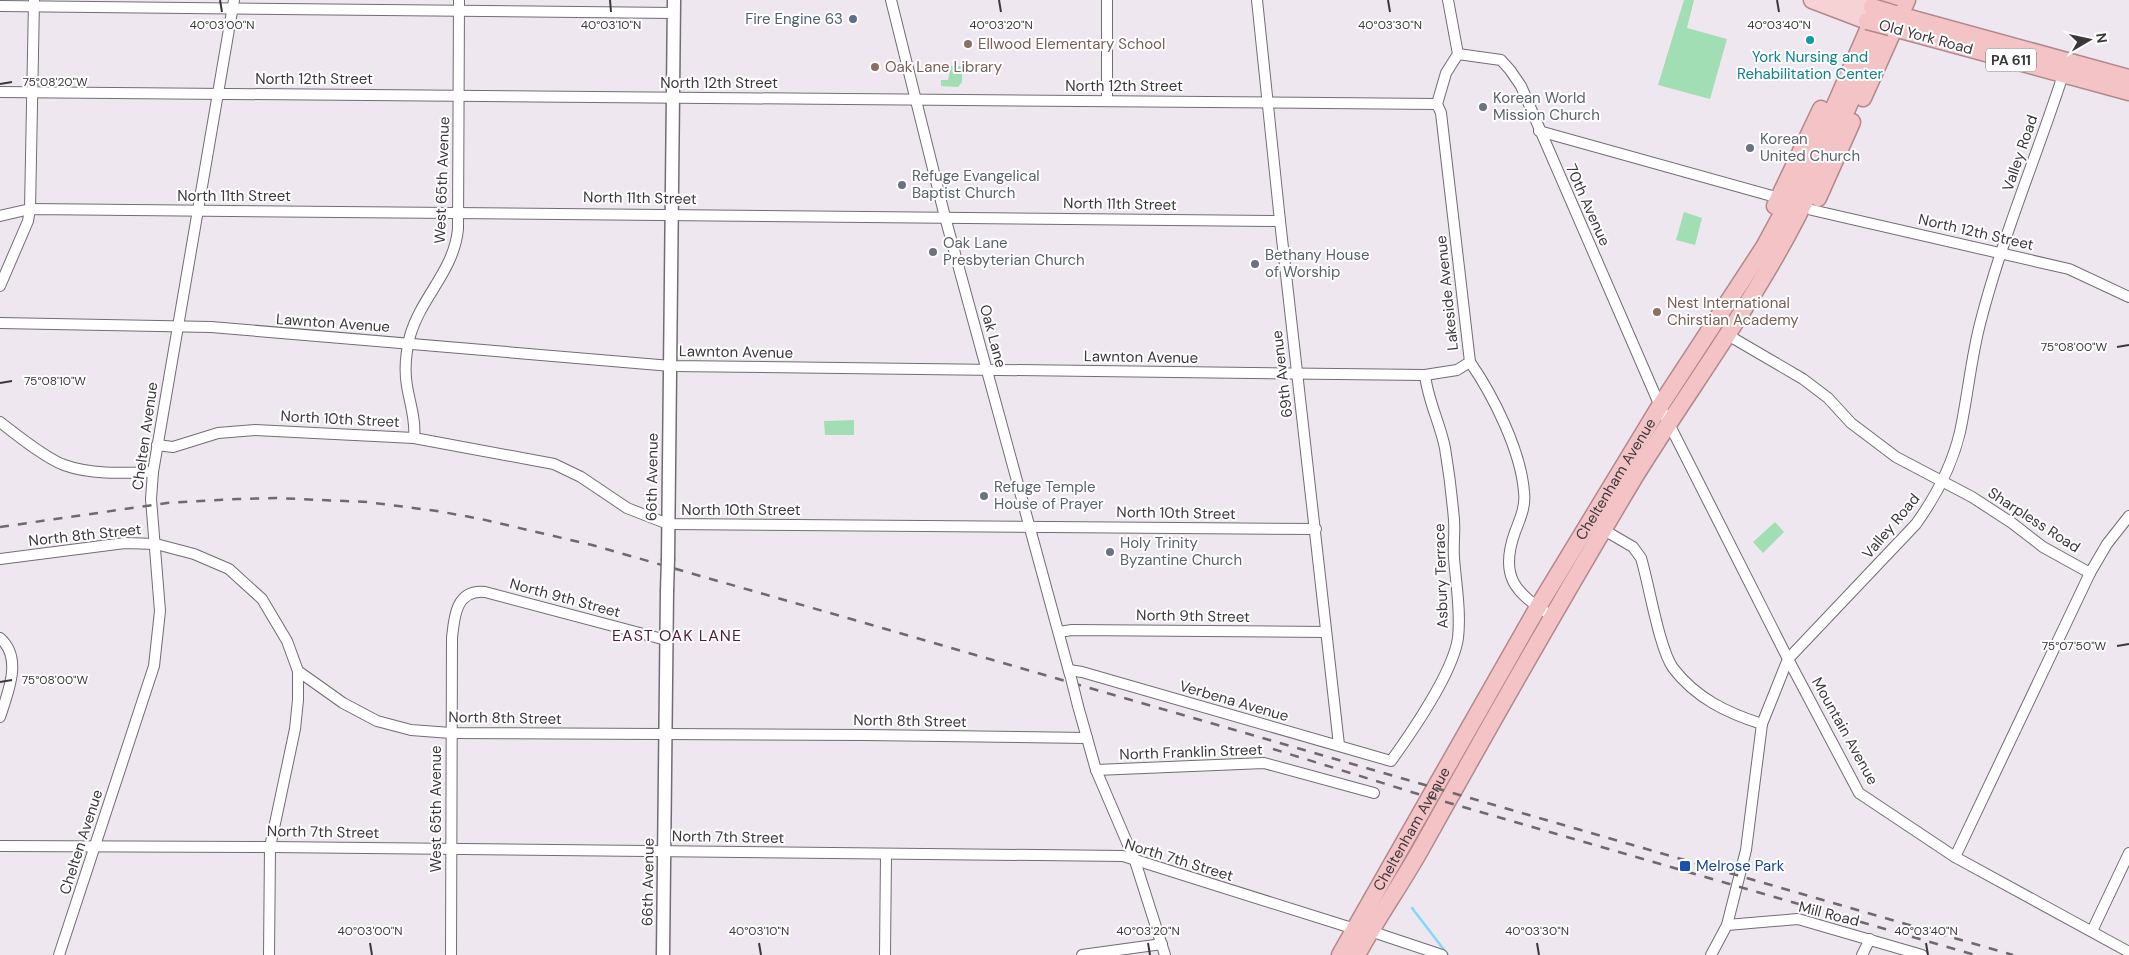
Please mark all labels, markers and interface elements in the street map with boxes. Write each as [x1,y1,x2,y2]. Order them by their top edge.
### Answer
place label: Fire Engine 63 [745,9,843,29]
marker: Fire Engine 63 [847,13,859,25]
street label: Old York Road [1877,15,1975,59]
north arrow [2064,15,2114,65]
text: 40°03'00"N [189,17,255,33]
text: 40°03'10"N [581,17,641,33]
text: 40°03'20"N [969,17,1033,33]
text: 40°03'30"N [1358,17,1422,33]
text: 40°03'40"N [1747,17,1811,33]
text: N [2092,32,2112,44]
place label: Ellwood Elementary School [978,34,1165,54]
marker: York Nursing and Rehabilitation Center [1804,34,1816,46]
marker: Ellwood Elementary School [962,38,974,50]
place label: York Nursing and Rehabilitation Center [1737,47,1884,84]
road number: PA 611 [1986,48,2036,72]
place label: Oak Lane Library [885,57,1003,77]
marker: Oak Lane Library [869,61,881,73]
street label: North 12th Street [255,69,373,89]
street label: North 12th Street [660,73,778,93]
text: 75°08'20"W [22,74,88,90]
street label: North 12th Street [1065,76,1183,96]
place label: Korean World Mission Church [1493,88,1600,125]
marker: Korean World Mission Church [1477,101,1489,113]
street label: Valley Road [1998,112,2042,194]
street label: West 65th Avenue [430,116,454,244]
place label: Korean United Church [1760,129,1860,166]
marker: Korean United Church [1744,142,1756,154]
street label: 70th Avenue [1561,161,1615,249]
place label: Refuge Evangelical Baptist Church [912,166,1040,203]
marker: Refuge Evangelical Baptist Church [896,179,908,191]
street label: North 11th Street [177,186,291,206]
street label: North 11th Street [583,187,697,209]
street label: North 11th Street [1063,193,1177,215]
street label: North 12th Street [1916,209,2036,255]
place label: Oak Lane Presbyterian Church [943,233,1085,270]
street label: Lakeside Avenue [1431,234,1463,352]
place label: Bethany House of Worship [1265,245,1369,282]
marker: Oak Lane Presbyterian Church [927,246,939,258]
marker: Bethany House of Worship [1249,258,1261,270]
place label: Nest International Chirstian Academy [1667,293,1799,330]
street label: Oak Lane [975,302,1011,370]
marker: Nest International Chirstian Academy [1651,306,1663,318]
street label: Lawnton Avenue [275,309,391,337]
street label: 69th Avenue [1267,329,1297,419]
text: 75°08'00"W [2041,339,2108,355]
street label: Lawnton Avenue [679,341,793,363]
street label: Lawnton Avenue [1084,346,1198,368]
text: 75°08'10"W [24,373,86,389]
street label: Chelten Avenue [128,381,162,491]
street label: North 10th Street [280,406,400,432]
street label: Cheltenham Avenue [1571,414,1660,544]
street label: 66th Avenue [641,433,663,521]
place label: Refuge Temple House of Prayer [994,477,1104,514]
street label: Sharpless Road [1984,483,2084,557]
street label: Valley Road [1858,489,1924,563]
marker: Refuge Temple House of Prayer [978,490,990,502]
street label: North 10th Street [681,500,801,520]
street label: North 10th Street [1116,502,1236,524]
street label: North 8th Street [28,519,143,551]
street label: Asbury Terrace [1429,523,1453,629]
place label: Holy Trinity Byzantine Church [1120,533,1242,570]
marker: Holy Trinity Byzantine Church [1104,546,1116,558]
street label: North 9th Street [507,574,623,622]
street label: North 9th Street [1136,605,1250,627]
district label: EAST OAK LANE [612,625,742,646]
text: 75°07'50"W [2042,638,2107,654]
text: 75°08'00"W [22,672,89,688]
street label: Mountain Avenue [1807,674,1883,788]
street label: Verbena Avenue [1177,676,1291,726]
street label: North 8th Street [448,707,562,729]
street label: North 8th Street [853,710,967,732]
street label: North Franklin Street [1119,740,1263,764]
street label: West 65th Avenue [426,745,446,873]
street label: Cheltenham Avenue [1369,763,1455,894]
street label: Chelten Avenue [55,787,107,897]
street label: North 7th Street [267,821,379,843]
street label: North 7th Street [672,826,784,848]
street label: North 7th Street [1122,834,1236,886]
street label: 66th Avenue [637,838,659,926]
place label: Melrose Park [1696,856,1785,876]
marker: Melrose Park [1678,859,1692,873]
street label: Mill Road [1797,897,1861,931]
text: 40°03'00"N [337,923,403,939]
text: 40°03'10"N [729,923,789,939]
text: 40°03'20"N [1116,923,1180,939]
text: 40°03'30"N [1505,923,1569,939]
text: 40°03'40"N [1894,923,1958,939]

